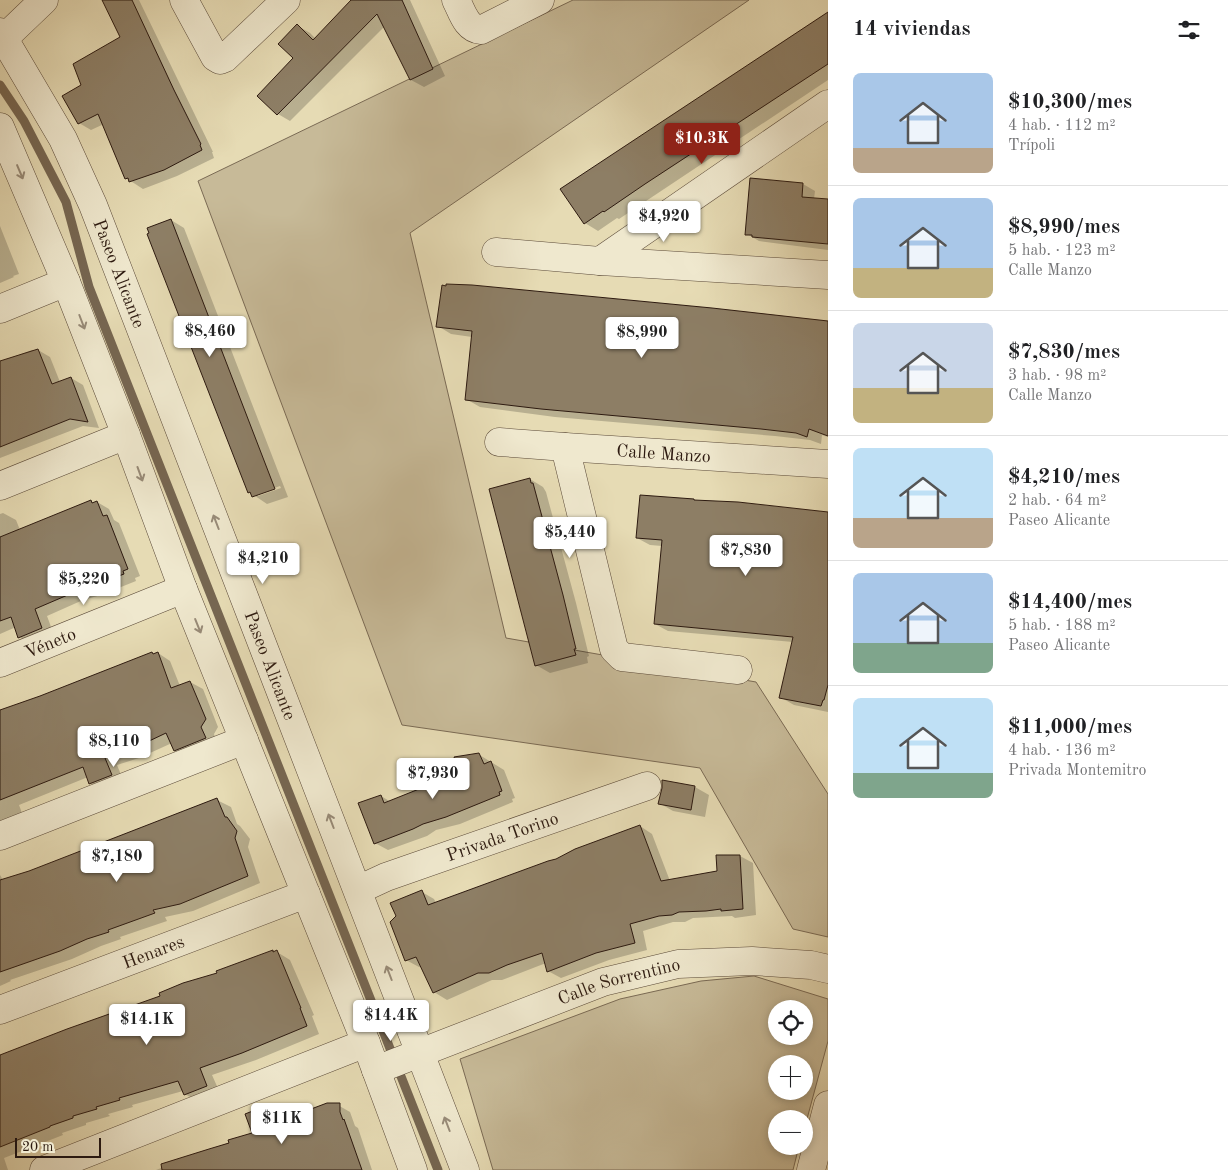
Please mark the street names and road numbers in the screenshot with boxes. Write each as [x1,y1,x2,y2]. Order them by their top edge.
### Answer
street label: Paseo Alicante [89,217,148,331]
street label: Calle Manzo [616,442,711,466]
street label: Paseo Alicante [240,609,299,723]
street label: Véneto [22,625,79,662]
street label: Privada Torino [444,810,561,865]
street label: Henares [120,933,187,973]
street label: Calle Sorrentino [555,956,682,1009]

